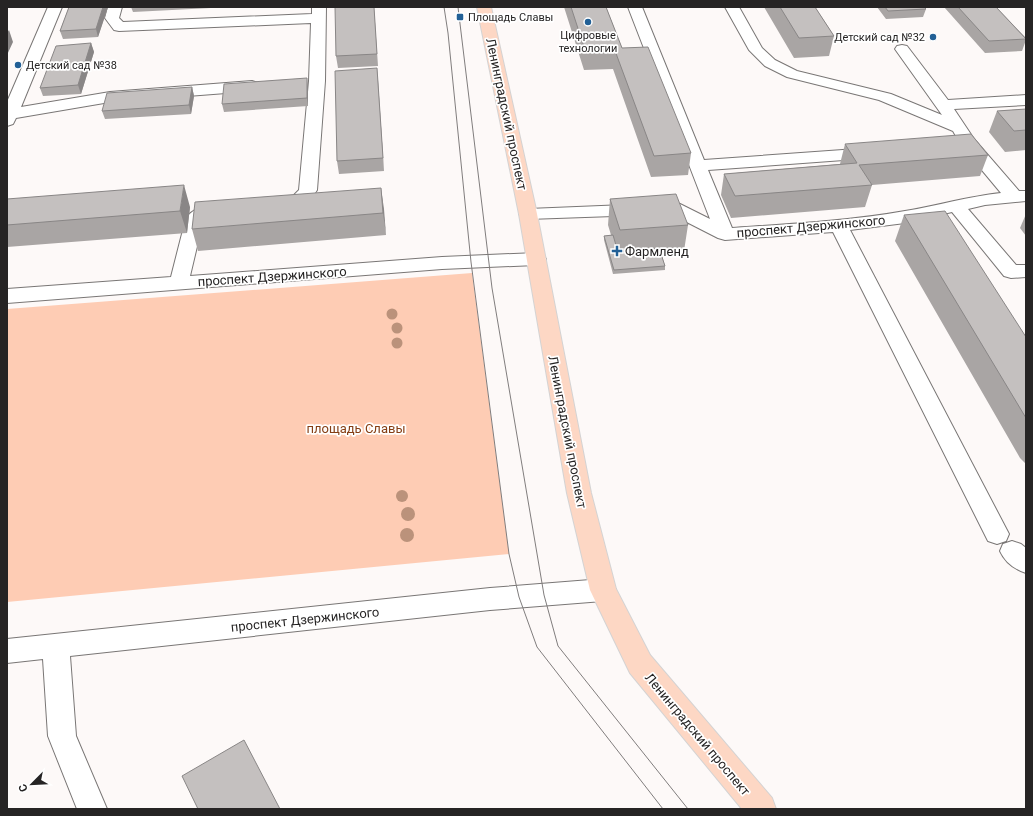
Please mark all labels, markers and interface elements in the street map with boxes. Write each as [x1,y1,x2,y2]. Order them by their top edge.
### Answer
place label: Площадь Славы [468,11,553,24]
marker: Площадь Славы [455,12,465,22]
marker: Цифровые технологии [583,17,593,27]
place label: Цифровые технологии [559,29,617,55]
place label: Детский сад №32 [834,31,925,44]
marker: Детский сад №32 [928,32,938,42]
street label: Ленинградский проспект [483,37,530,191]
place label: Детский сад №38 [26,59,117,72]
marker: Детский сад №38 [13,60,23,70]
street label: проспект Дзержинского [736,213,886,240]
place label: Фармленд [625,244,689,259]
marker: Фармленд [612,246,622,256]
street label: проспект Дзержинского [197,264,347,289]
street label: Ленинградский проспект [545,355,590,510]
park label: площадь Славы [307,421,405,436]
street label: проспект Дзержинского [230,604,380,635]
street label: Ленинградский проспект [642,670,753,799]
north arrow [12,764,52,804]
text: С [16,782,31,794]

